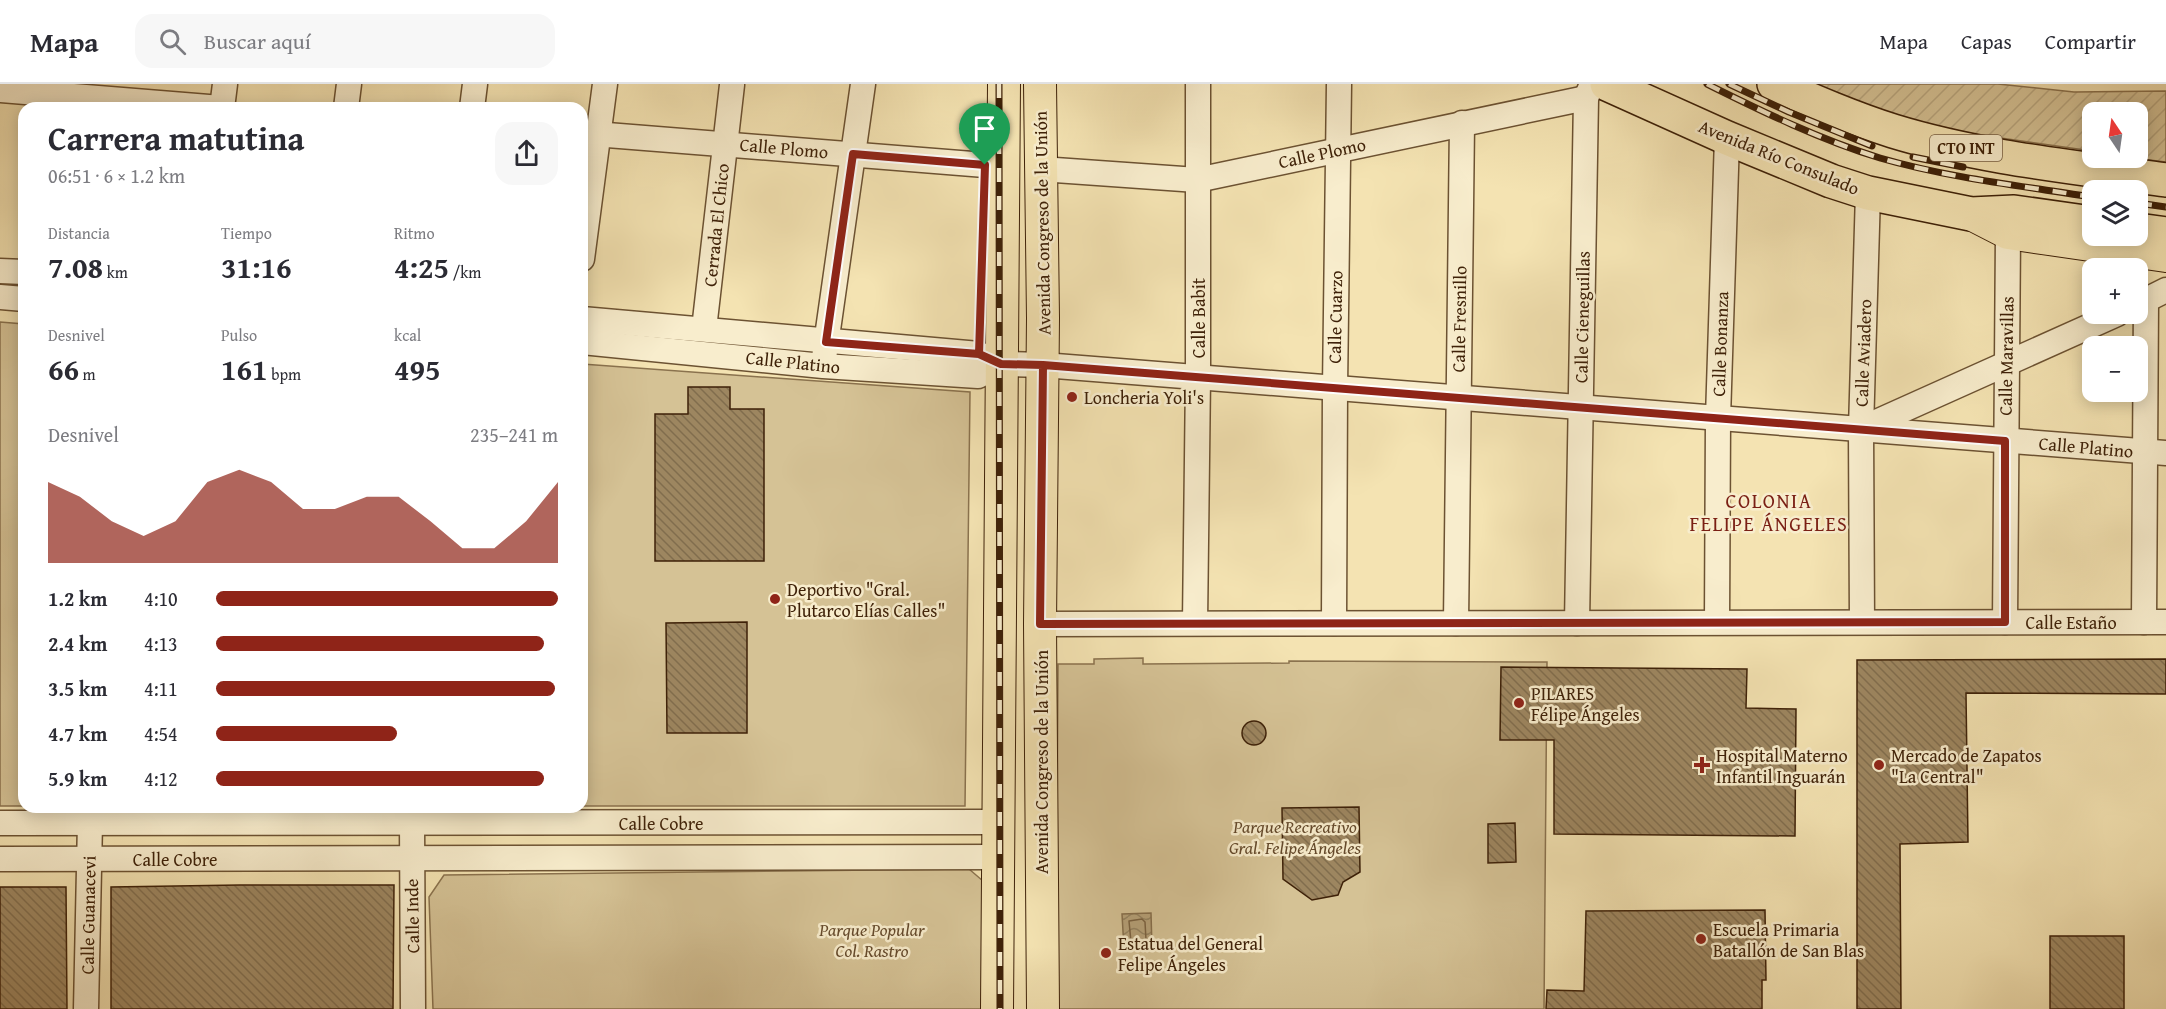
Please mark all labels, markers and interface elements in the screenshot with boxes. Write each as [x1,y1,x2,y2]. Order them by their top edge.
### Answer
search box [135,14,555,68]
text: Mapa [30,21,99,62]
icon: search [156,25,189,58]
text: Buscar aquí [204,25,311,57]
text: Mapa [1879,26,1928,57]
text: Capas [1961,26,2012,57]
text: Compartir [2045,26,2136,57]
north arrow [2082,102,2148,168]
map controls [2082,102,2148,402]
pin [959,103,1010,165]
street label: Avenida Congreso de la Unión [1027,111,1057,335]
icon: arrive [968,112,1001,145]
street label: Avenida Río Consulado [1695,112,1863,202]
text: Carrera matutina [48,114,304,162]
button: share [495,122,558,185]
street label: Calle Plomo [739,131,829,165]
street label: Calle Plomo [1276,131,1368,175]
road number: CTO INT [1930,135,2002,161]
text: 06:51 · 6 × 1.2 km [48,161,185,190]
street label: Cerrada El Chico [696,162,736,288]
button: layers [2082,180,2148,246]
text: Distancia [48,221,110,245]
text: Tiempo [221,221,272,245]
text: Ritmo [394,221,435,245]
text: 7.08 [48,245,103,289]
text: 31:16 [221,245,292,289]
text: 4:25 [394,245,449,289]
street label: Calle Cieneguillas [1567,251,1597,383]
button: + [2082,258,2148,324]
text: km [103,260,128,284]
text: /km [449,260,481,284]
street label: Calle Fresnillo [1445,265,1473,373]
street label: Calle Cuarzo [1321,270,1349,364]
street label: Calle Babit [1185,277,1212,358]
street label: Calle Bonanza [1705,290,1735,397]
street label: Calle Maravillas [1991,296,2021,416]
street label: Calle Aviadero [1848,299,1878,407]
text: Desnivel [48,323,105,347]
text: Pulso [221,323,257,347]
text: kcal [394,323,421,347]
button: − [2082,336,2148,402]
street label: Calle Platino [744,344,842,380]
text: 66 [48,347,79,391]
text: 161 [221,347,268,391]
text: 495 [394,347,441,391]
text: m [79,362,96,386]
text: bpm [268,362,301,386]
place label: Loncheria Yoli's [1084,384,1204,411]
marker: Loncheria Yoli's [1065,390,1079,404]
text: Desnivel [48,420,119,449]
text: 235–241 m [470,420,558,449]
street label: Calle Platino [2038,429,2134,465]
district label: COLONIA FELIPE ÁNGELES [1690,486,1848,538]
place label: Deportivo "Gral. Plutarco Elías Calles" [787,576,945,624]
text: 1.2 km [48,584,107,613]
text: 4:10 [144,584,178,613]
marker: Deportivo "Gral. Plutarco Elías Calles" [768,592,782,606]
street label: Calle Estaño [2025,609,2117,636]
text: 2.4 km [48,629,107,658]
text: 4:13 [144,629,178,658]
street label: Avenida Congreso de la Unión [1028,650,1055,874]
text: 3.5 km [48,674,107,703]
text: 4:11 [144,674,178,703]
place label: PILARES Félipe Ángeles [1531,680,1640,728]
marker: PILARES Félipe Ángeles [1512,696,1526,710]
text: 4.7 km [48,719,107,748]
text: 4:54 [144,719,178,748]
place label: Hospital Materno Infantil Inguarán [1716,742,1848,790]
place label: Mercado de Zapatos "La Central" [1891,742,2042,790]
marker: Hospital Materno Infantil Inguarán [1693,756,1711,774]
marker: Mercado de Zapatos "La Central" [1872,758,1886,772]
text: 5.9 km [48,764,107,793]
text: 4:12 [144,764,178,793]
street label: Calle Cobre [619,810,703,837]
park label: Parque Recreativo Gral. Felipe Ángeles [1229,813,1361,861]
street label: Calle Cobre [133,846,217,873]
street label: Calle Guanacevi [73,855,103,975]
street label: Calle Inde [398,879,426,953]
park label: Parque Popular Col. Rastro [818,916,926,964]
place label: Escuela Primaria Batallón de San Blas [1713,916,1864,964]
place label: Estatua del General Felipe Ángeles [1118,930,1263,978]
marker: Escuela Primaria Batallón de San Blas [1694,932,1708,946]
marker: Estatua del General Felipe Ángeles [1099,946,1113,960]

